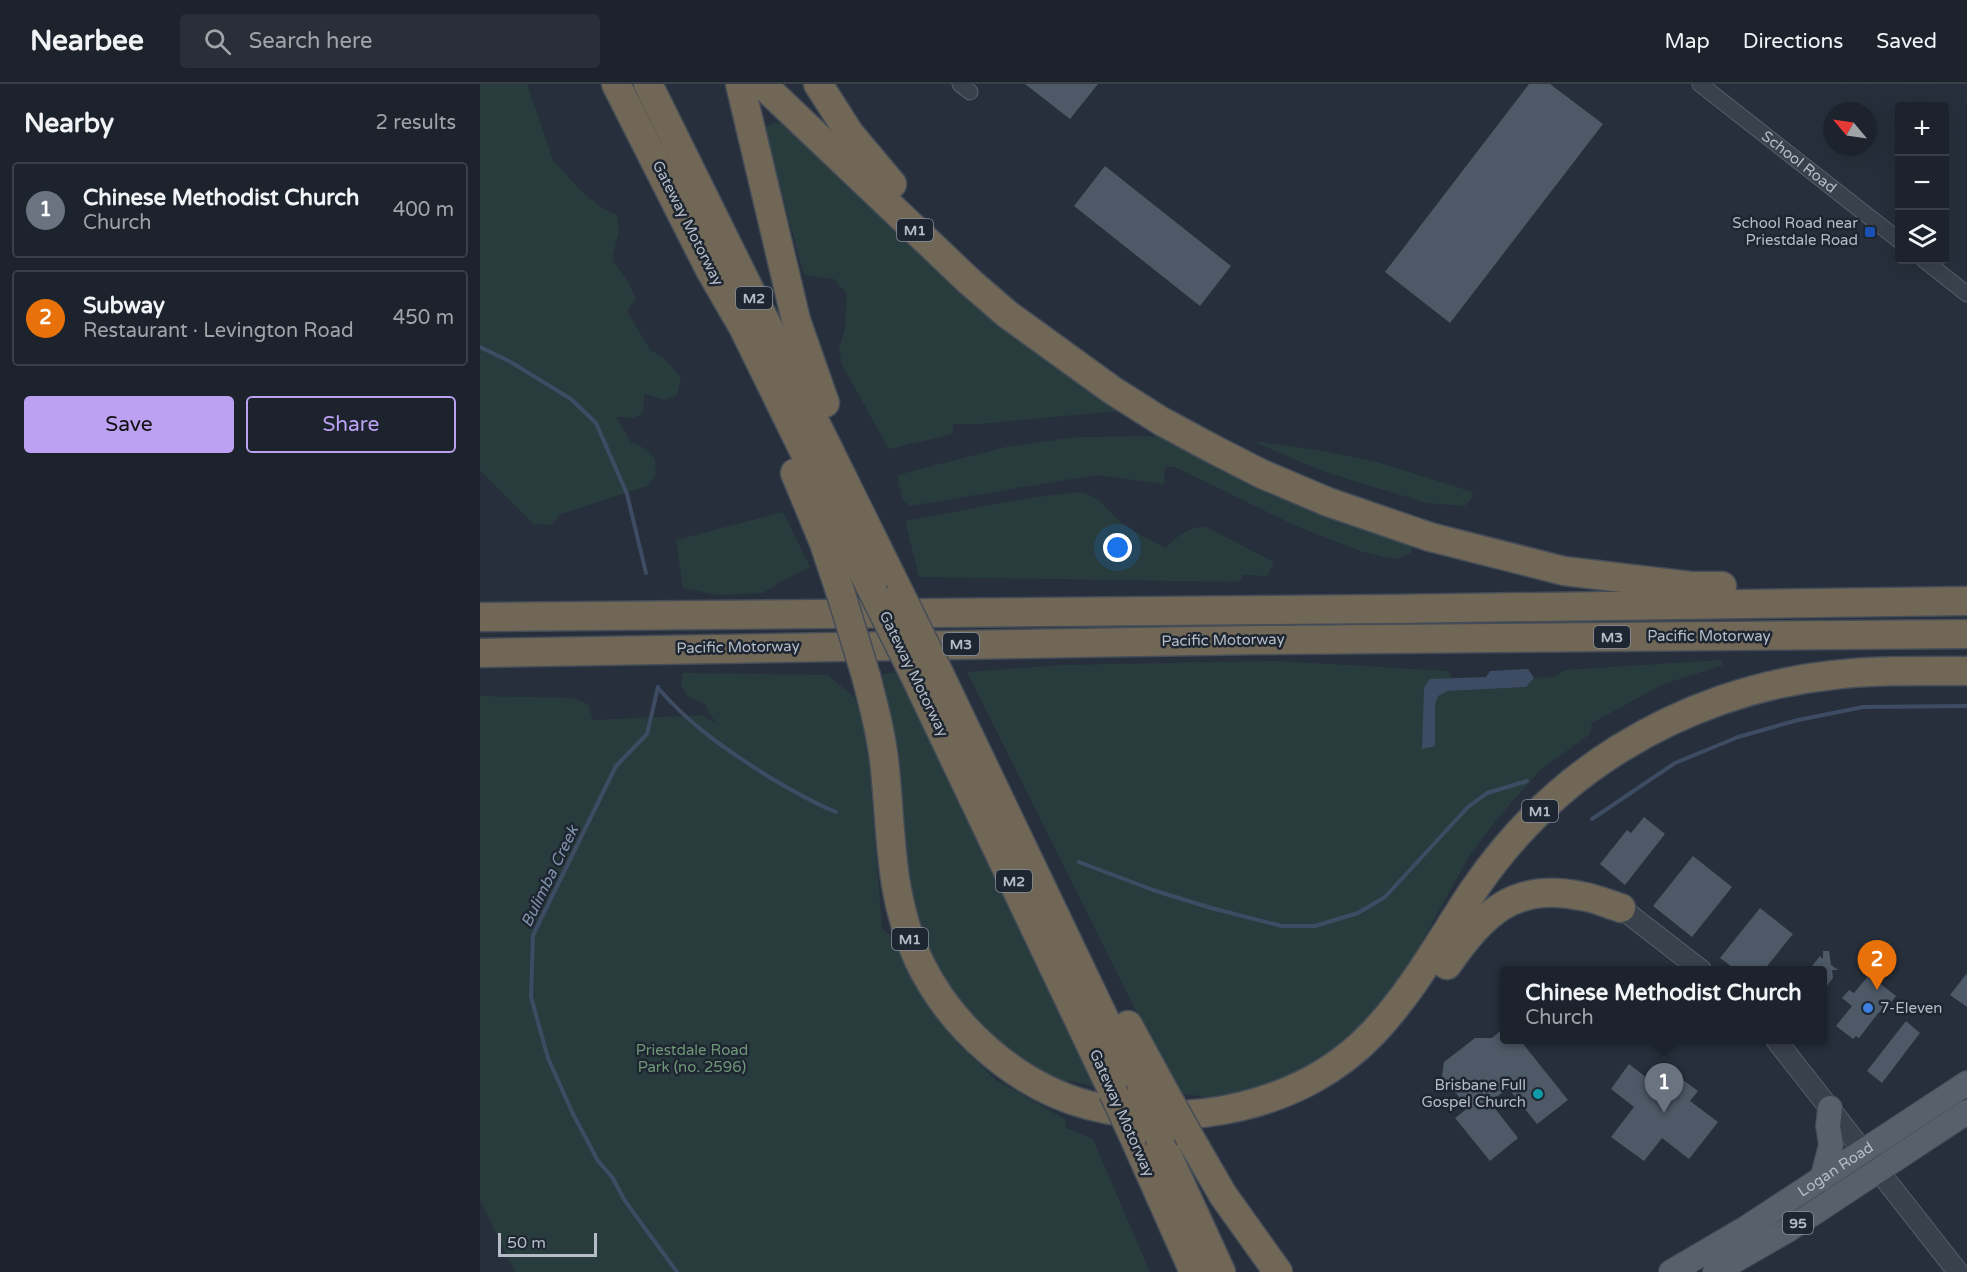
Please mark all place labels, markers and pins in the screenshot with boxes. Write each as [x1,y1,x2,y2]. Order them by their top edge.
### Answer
place label: School Road near Priestdale Road [1732,214,1858,249]
marker: School Road near Priestdale Road [1863,225,1877,239]
pin: 2 [1858,940,1896,990]
place label: 7-Eleven [1880,999,1942,1017]
marker: 7-Eleven [1861,1001,1875,1015]
pin: 1 [1644,1064,1684,1113]
place label: Brisbane Full Gospel Church [1421,1076,1526,1111]
marker: Brisbane Full Gospel Church [1531,1087,1545,1101]

